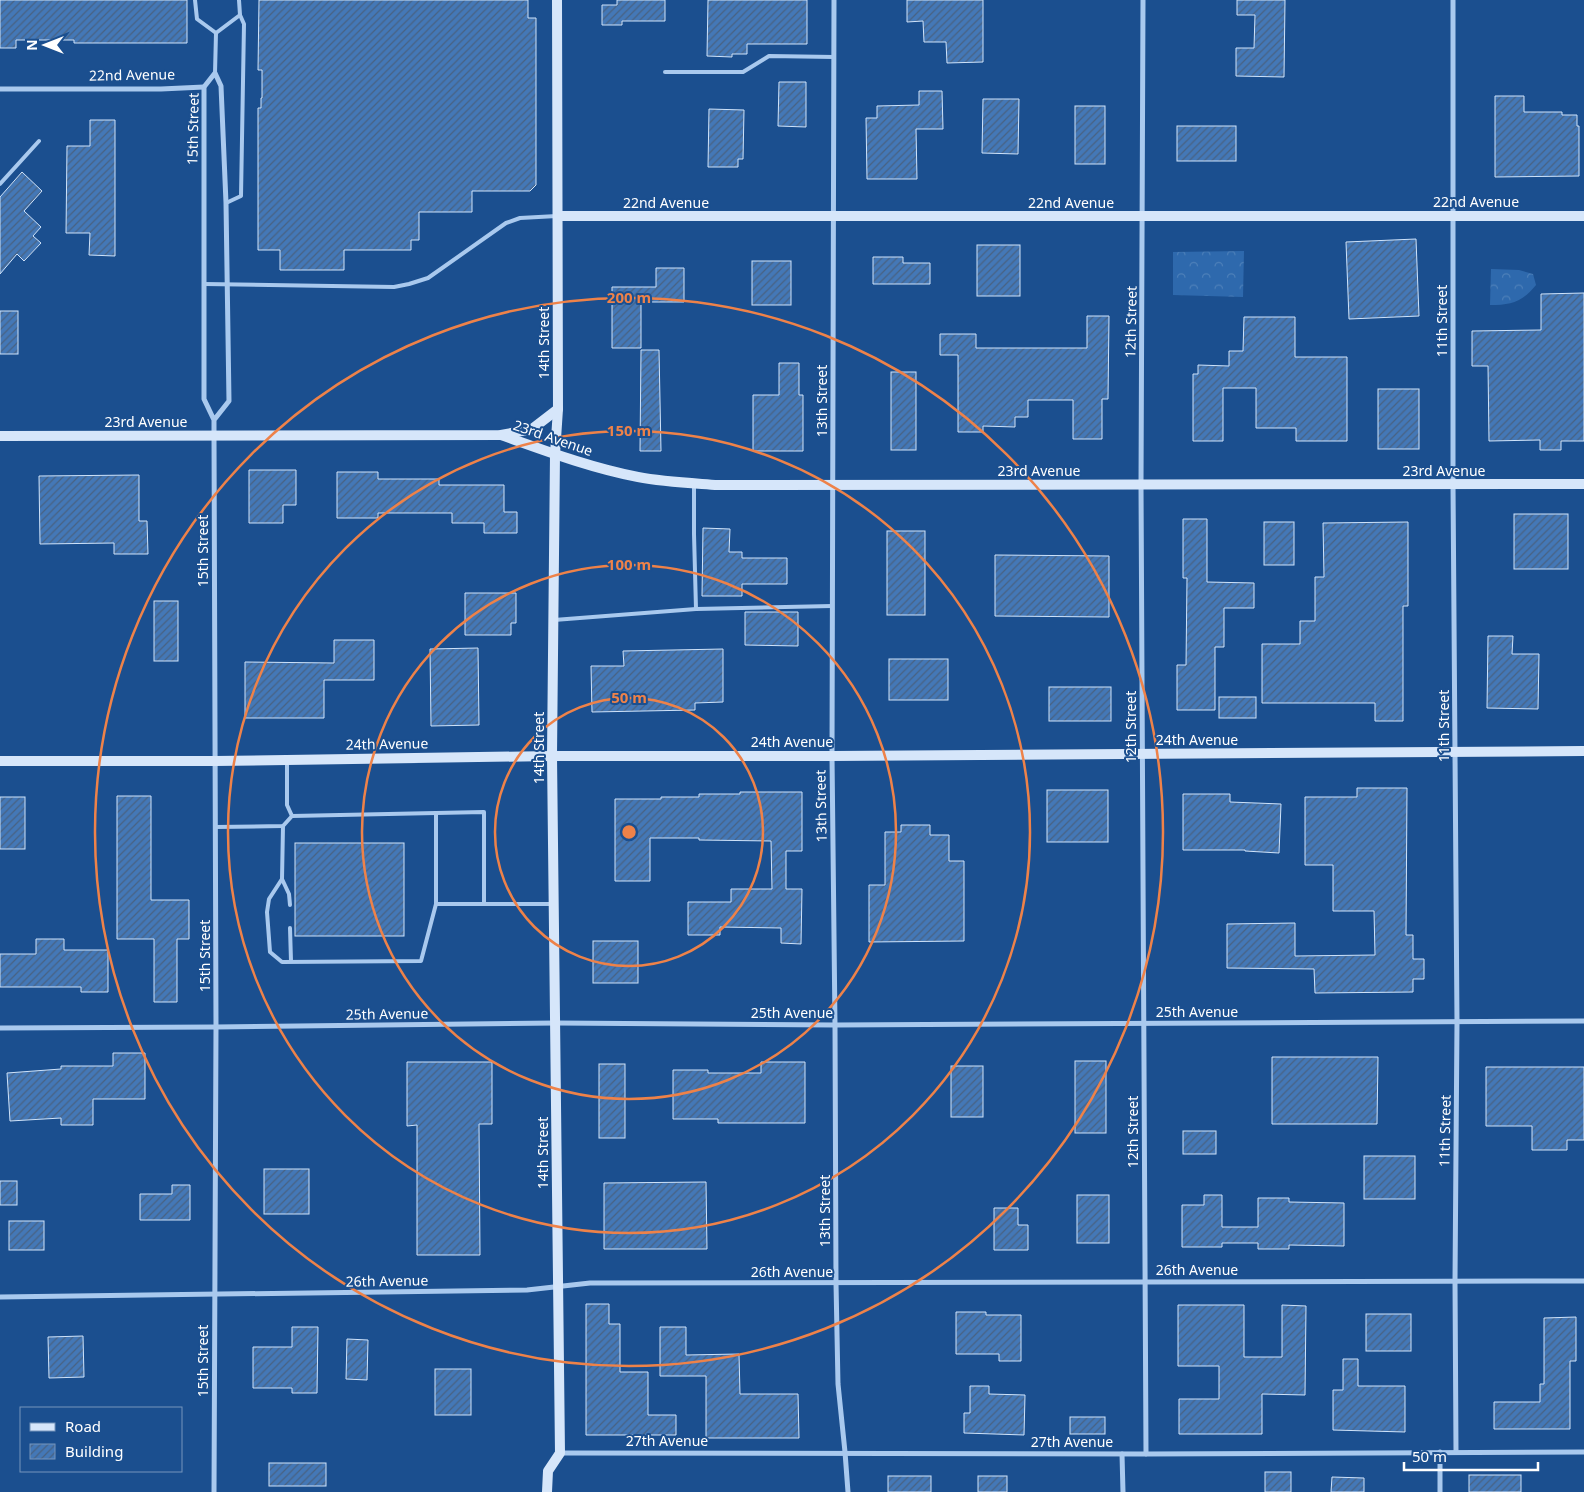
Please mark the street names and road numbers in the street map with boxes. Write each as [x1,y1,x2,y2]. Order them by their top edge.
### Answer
street label: 22nd Avenue [89,64,175,85]
street label: 15th Street [182,93,203,165]
street label: 22nd Avenue [1433,192,1519,211]
street label: 22nd Avenue [623,193,709,212]
street label: 22nd Avenue [1028,193,1114,212]
street label: 11th Street [1432,285,1451,357]
street label: 12th Street [1120,286,1141,358]
street label: 14th Street [534,307,553,379]
street label: 13th Street [812,365,831,437]
street label: 23rd Avenue [105,412,188,431]
street label: 23rd Avenue [511,415,596,460]
street label: 23rd Avenue [998,461,1081,480]
street label: 23rd Avenue [1403,461,1486,480]
street label: 15th Street [193,515,212,587]
street label: 11th Street [1434,690,1453,762]
street label: 12th Street [1121,691,1140,763]
street label: 14th Street [529,712,548,784]
street label: 24th Avenue [1156,730,1238,749]
street label: 24th Avenue [751,732,833,751]
street label: 24th Avenue [346,733,429,754]
street label: 13th Street [810,770,831,842]
street label: 15th Street [195,920,214,992]
street label: 25th Avenue [1156,1002,1238,1021]
street label: 25th Avenue [346,1003,429,1024]
street label: 25th Avenue [751,1003,833,1022]
street label: 11th Street [1434,1095,1455,1167]
street label: 12th Street [1123,1096,1142,1168]
street label: 14th Street [533,1117,552,1189]
street label: 13th Street [815,1175,834,1247]
street label: 26th Avenue [1156,1260,1238,1279]
street label: 26th Avenue [751,1262,833,1281]
street label: 26th Avenue [346,1270,429,1291]
street label: 15th Street [193,1325,212,1397]
street label: 27th Avenue [626,1431,708,1450]
street label: 27th Avenue [1031,1432,1113,1451]

